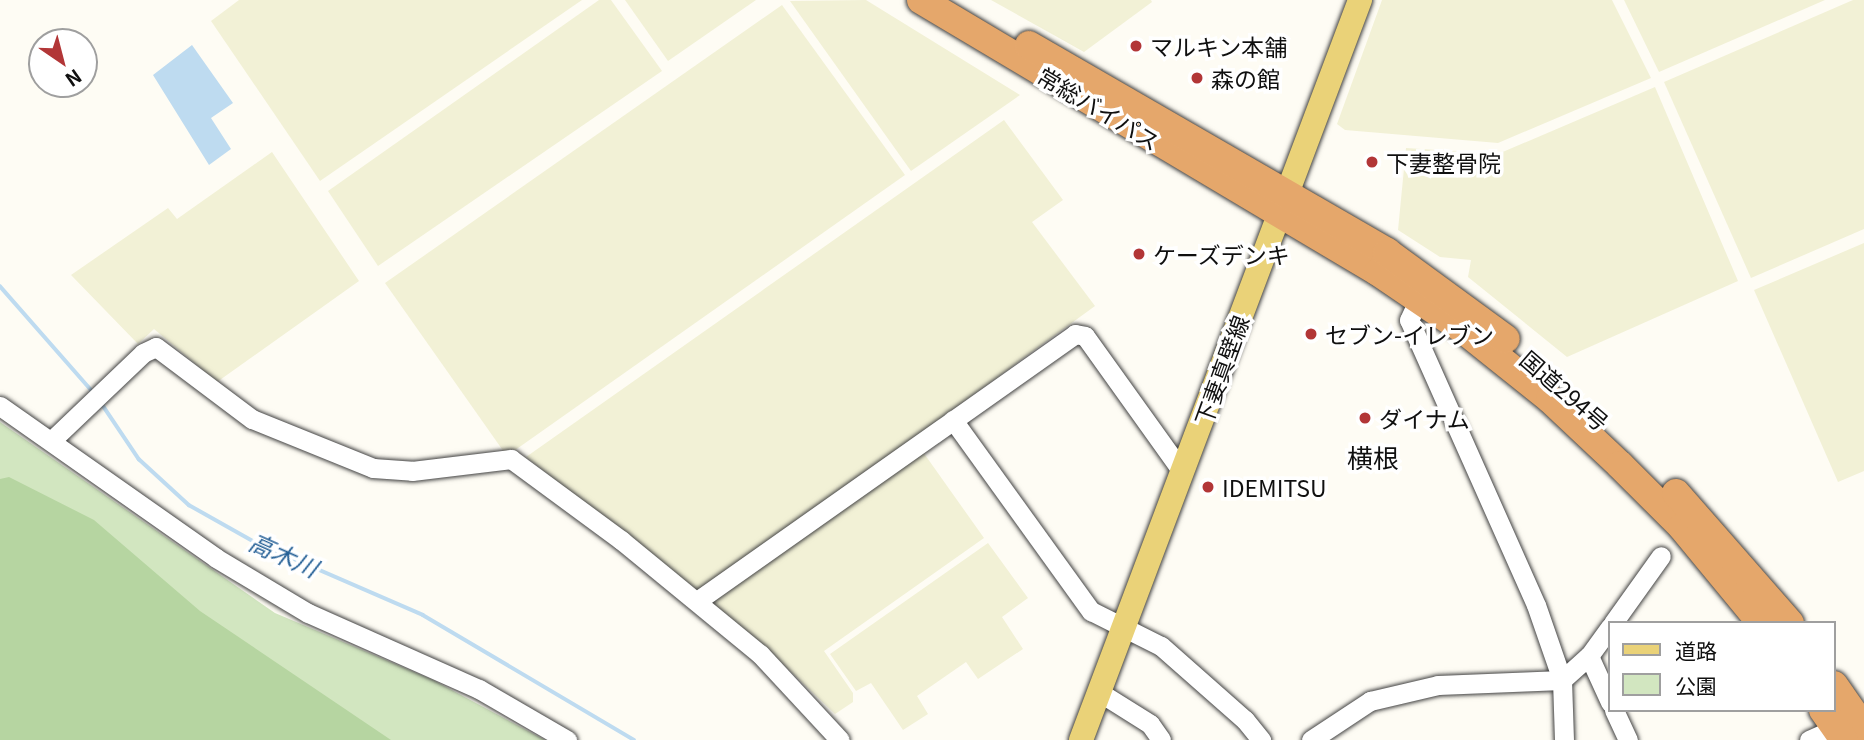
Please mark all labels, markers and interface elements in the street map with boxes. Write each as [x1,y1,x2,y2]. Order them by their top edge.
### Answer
north arrow [28,28,98,98]
place label: マルキン本舗 [1150,32,1288,60]
marker: マルキン本舗 [1128,38,1144,54]
street label: 常総バイパス [1033,61,1165,155]
text: N [61,64,88,94]
place label: 森の館 [1211,64,1280,92]
marker: 森の館 [1189,70,1205,86]
place label: 下妻整骨院 [1386,148,1501,176]
marker: 下妻整骨院 [1364,154,1380,170]
place label: ケーズデンキ [1153,240,1291,268]
marker: ケーズデンキ [1131,246,1147,262]
street label: 下妻真壁線 [1188,311,1254,429]
place label: セブン-イレブン [1325,320,1494,348]
marker: セブン-イレブン [1303,326,1319,342]
street label: 国道294号 [1515,344,1615,436]
place label: ダイナム [1379,404,1471,432]
marker: ダイナム [1357,410,1373,426]
district label: 横根 [1347,441,1399,473]
place label: IDEMITSU [1222,473,1326,501]
marker: IDEMITSU [1200,479,1216,495]
water label: 高木川 [245,526,323,582]
legend [1608,621,1836,712]
text: 道路 [1675,635,1717,665]
text: 公園 [1675,670,1717,700]

